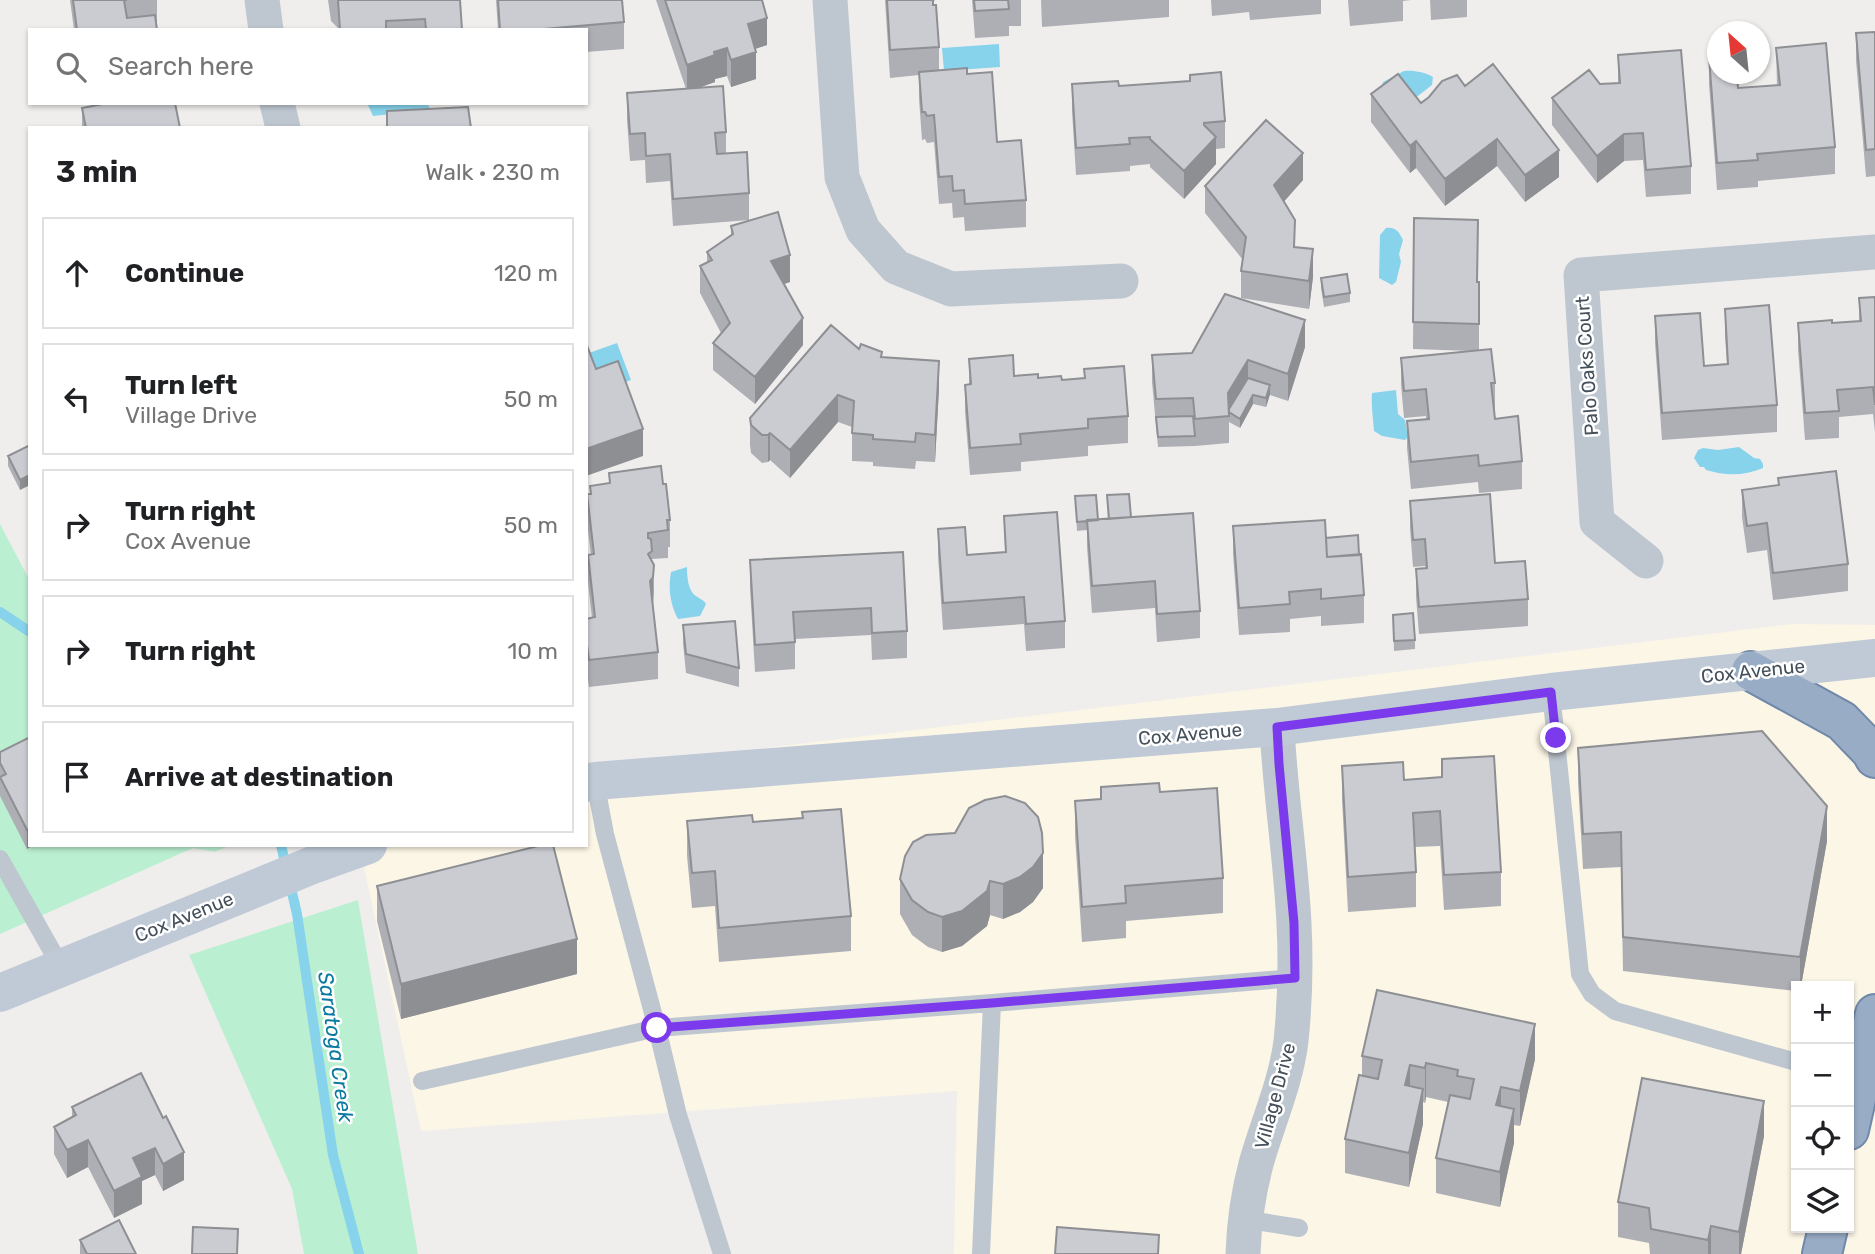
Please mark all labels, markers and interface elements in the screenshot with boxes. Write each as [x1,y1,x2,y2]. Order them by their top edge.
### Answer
north arrow [1707,21,1770,84]
search box [28,28,588,105]
icon: search [52,48,90,86]
text: Search here [108,51,254,82]
text: 3 min [56,154,138,190]
text: Walk · 230 m [425,158,560,186]
icon: ahead [58,254,96,292]
text: Continue [125,258,244,289]
text: 120 m [494,259,558,287]
street label: Palo Oaks Court [1571,295,1603,436]
text: Turn left [125,370,237,401]
icon: left [58,380,96,418]
text: 50 m [504,385,558,413]
text: Village Drive [125,401,257,429]
text: Turn right [125,496,255,527]
icon: right [58,506,96,544]
text: 50 m [504,511,558,539]
text: Cox Avenue [125,527,251,555]
icon: right [58,632,96,670]
text: Turn right [125,636,255,667]
text: 10 m [507,637,558,665]
street label: Cox Avenue [1700,654,1806,688]
street label: Cox Avenue [1137,718,1243,750]
route end [1540,722,1571,753]
icon: arrive [58,758,96,796]
text: Arrive at destination [125,762,393,793]
street label: Cox Avenue [131,887,237,947]
water label: Saratoga Creek [313,970,359,1125]
map controls [1791,981,1854,1233]
button: + [1791,981,1854,1044]
route start [641,1012,672,1043]
street label: Village Drive [1250,1040,1300,1152]
button: − [1791,1044,1854,1107]
button: locate [1791,1107,1854,1170]
button: layers [1791,1170,1854,1233]

